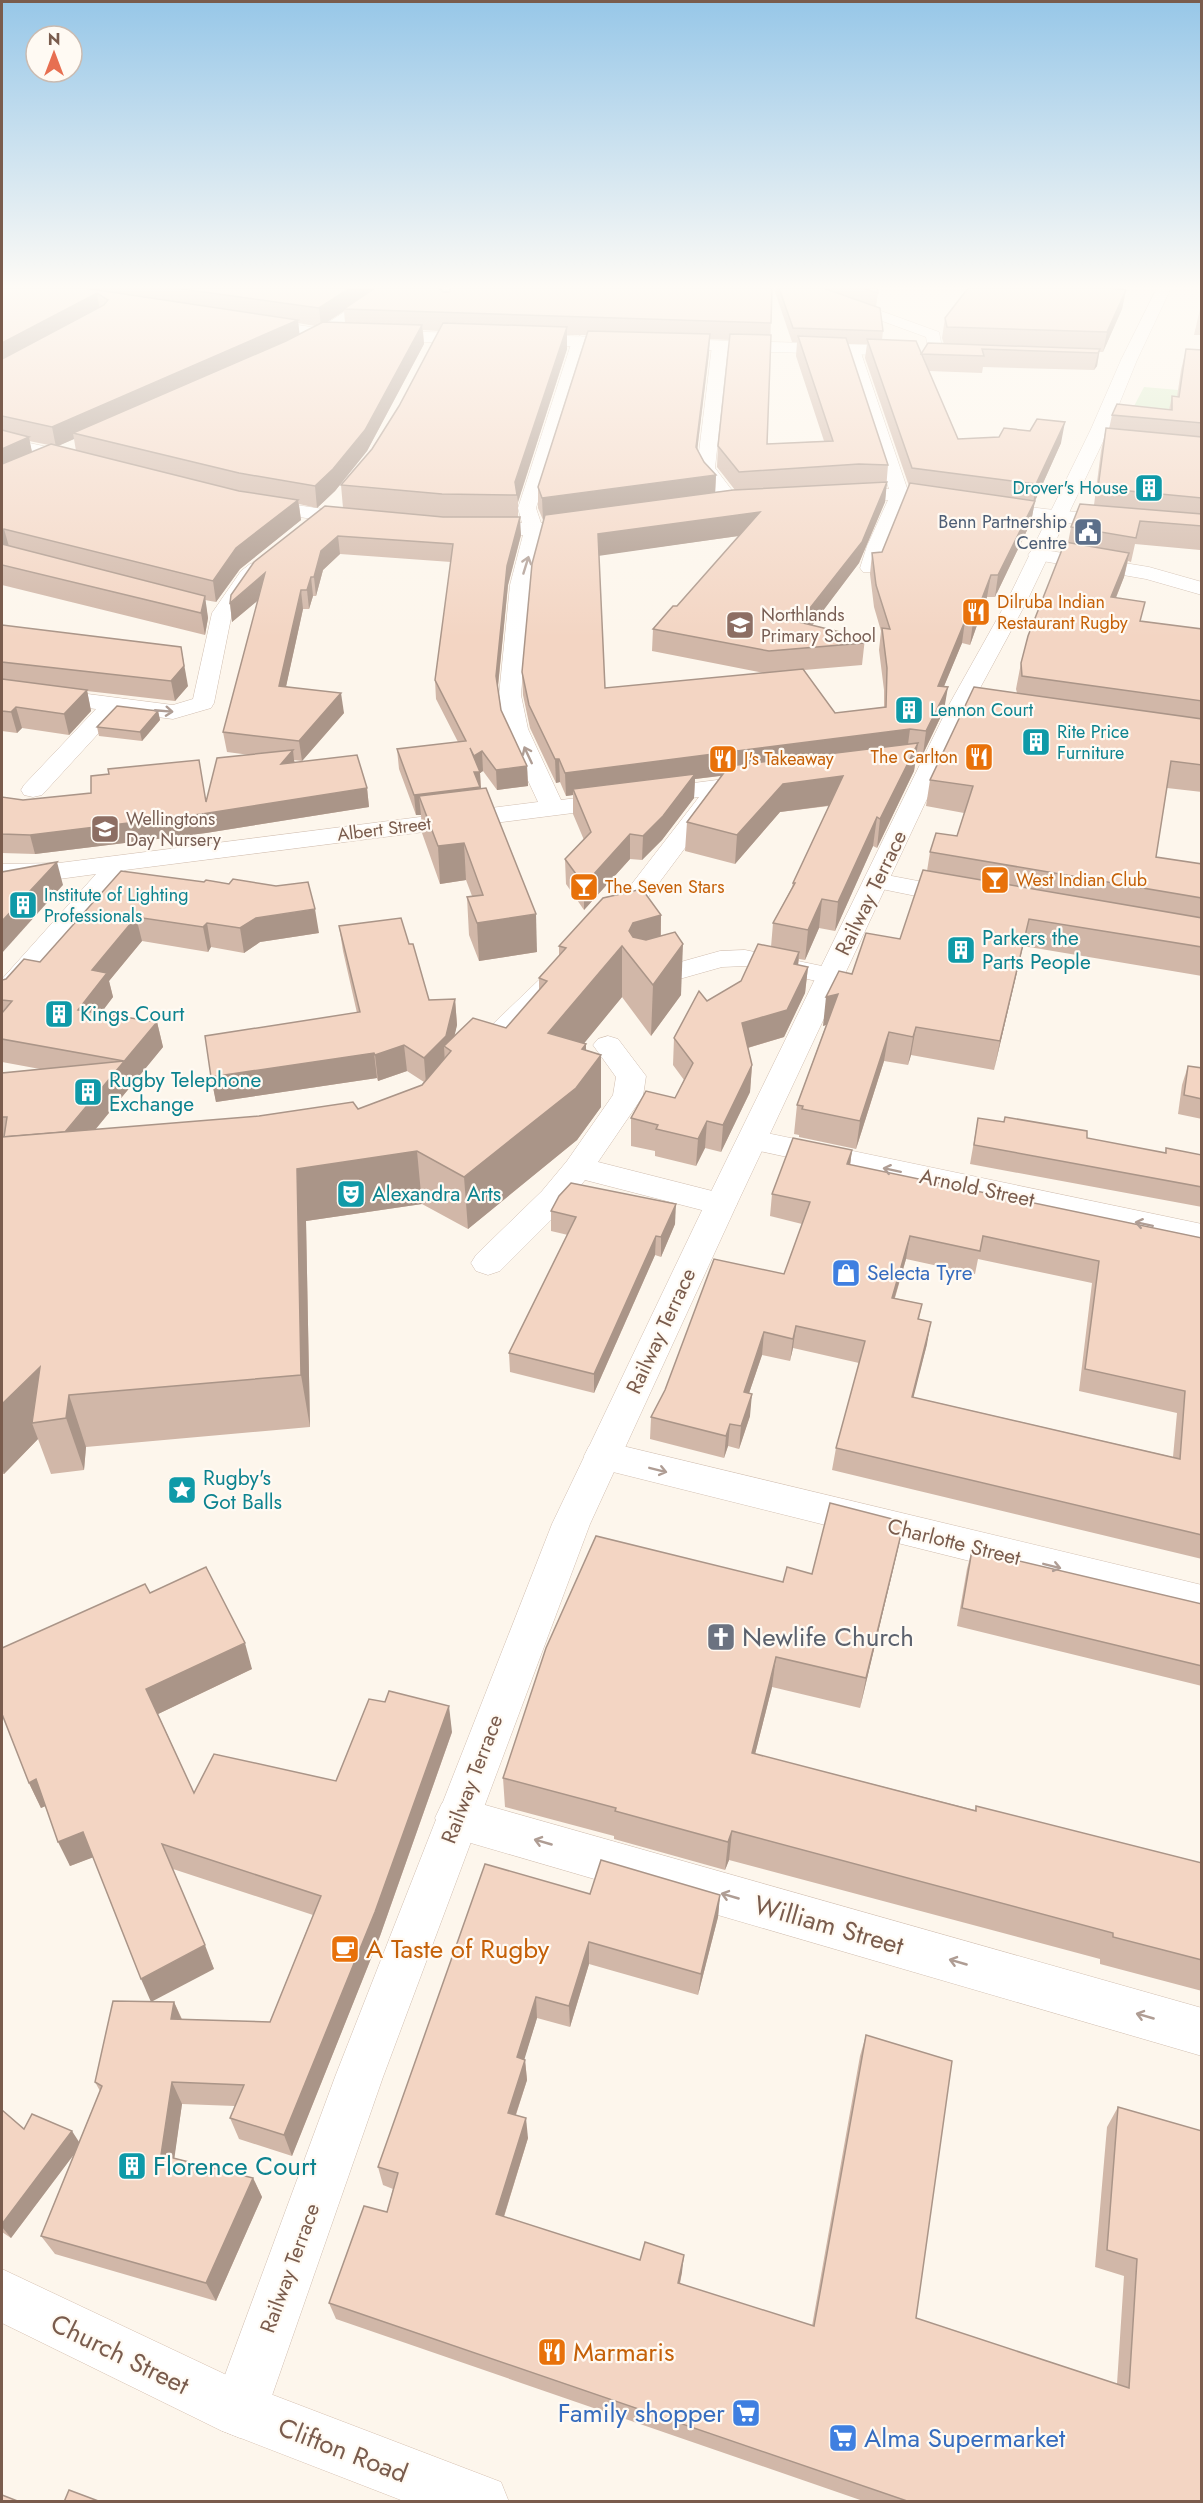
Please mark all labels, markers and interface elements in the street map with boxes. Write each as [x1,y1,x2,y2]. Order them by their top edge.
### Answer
north arrow [24,24,84,84]
text: N [48,28,60,51]
building icon: Drover's House [1133,472,1165,504]
place label: Drover's House [1013,475,1128,501]
place label: Benn Partnership Centre [938,509,1067,556]
public building icon: Benn Partnership Centre [1072,516,1104,548]
one-way arrow [521,556,532,575]
place label: Dilruba Indian Restaurant Rugby [997,589,1128,636]
restaurant icon: Dilruba Indian Restaurant Rugby [960,596,992,628]
place label: Northlands Primary School [761,602,876,649]
school or university icon: Northlands Primary School [724,609,756,641]
building icon: Lennon Court [893,694,925,726]
place label: Lennon Court [930,697,1034,723]
one-way arrow [153,705,173,716]
place label: Rite Price Furniture [1057,719,1129,766]
building icon: Rite Price Furniture [1020,726,1052,758]
restaurant icon: The Carlton [963,741,995,773]
restaurant icon: J's Takeaway [707,743,739,775]
place label: The Carlton [871,744,958,770]
one-way arrow [522,746,533,765]
place label: J's Takeaway [742,746,834,772]
place label: Wellingtons Day Nursery [126,806,221,853]
street label: Albert Street [336,810,433,848]
school or university icon: Wellingtons Day Nursery [89,813,121,845]
street label: Railway Terrace [828,825,914,961]
bar icon: West Indian Club [979,864,1011,896]
place label: West Indian Club [1016,867,1147,893]
bar icon: The Seven Stars [568,871,600,903]
place label: The Seven Stars [605,874,724,900]
place label: Institute of Lighting Professionals [44,882,188,929]
building icon: Institute of Lighting Professionals [7,889,39,921]
place label: Parkers the Parts People [982,923,1091,977]
building icon: Parkers the Parts People [945,934,977,966]
building icon: Kings Court [43,998,75,1030]
place label: Kings Court [80,999,184,1029]
place label: Rugby Telephone Exchange [109,1065,262,1119]
building icon: Rugby Telephone Exchange [72,1076,104,1108]
street label: Arnold Street [917,1161,1037,1215]
one-way arrow [883,1164,902,1175]
theatre icon: Alexandra Arts [335,1178,367,1210]
place label: Alexandra Arts [372,1179,501,1209]
one-way arrow [1135,1217,1154,1229]
shop icon: Selecta Tyre [830,1257,862,1289]
place label: Selecta Tyre [867,1258,973,1288]
street label: Railway Terrace [619,1263,703,1399]
place label: Rugby's Got Balls [203,1463,282,1517]
one-way arrow [649,1465,668,1477]
place icon: Rugby's Got Balls [166,1474,198,1506]
street label: Charlotte Street [884,1511,1024,1573]
one-way arrow [1042,1560,1061,1572]
place label: Newlife Church [742,1618,914,1656]
church icon: Newlife Church [705,1621,737,1653]
street label: Railway Terrace [434,1710,510,1848]
one-way arrow [534,1836,553,1847]
street label: William Street [750,1886,909,1965]
one-way arrow [721,1890,740,1901]
place label: A Taste of Rugby [366,1930,550,1968]
cafe icon: A Taste of Rugby [329,1933,361,1965]
one-way arrow [949,1956,968,1967]
one-way arrow [1136,2010,1155,2021]
place label: Florence Court [153,2147,317,2185]
building icon: Florence Court [116,2150,148,2182]
street label: Railway Terrace [253,2199,327,2337]
street label: Church Street [44,2304,196,2404]
place label: Marmaris [573,2333,674,2371]
restaurant icon: Marmaris [536,2336,568,2368]
place label: Family shopper [558,2394,725,2432]
supermarket icon: Family shopper [730,2397,762,2429]
street label: Clifton Road [273,2408,413,2492]
place label: Alma Supermarket [864,2419,1066,2457]
supermarket icon: Alma Supermarket [827,2422,859,2454]

